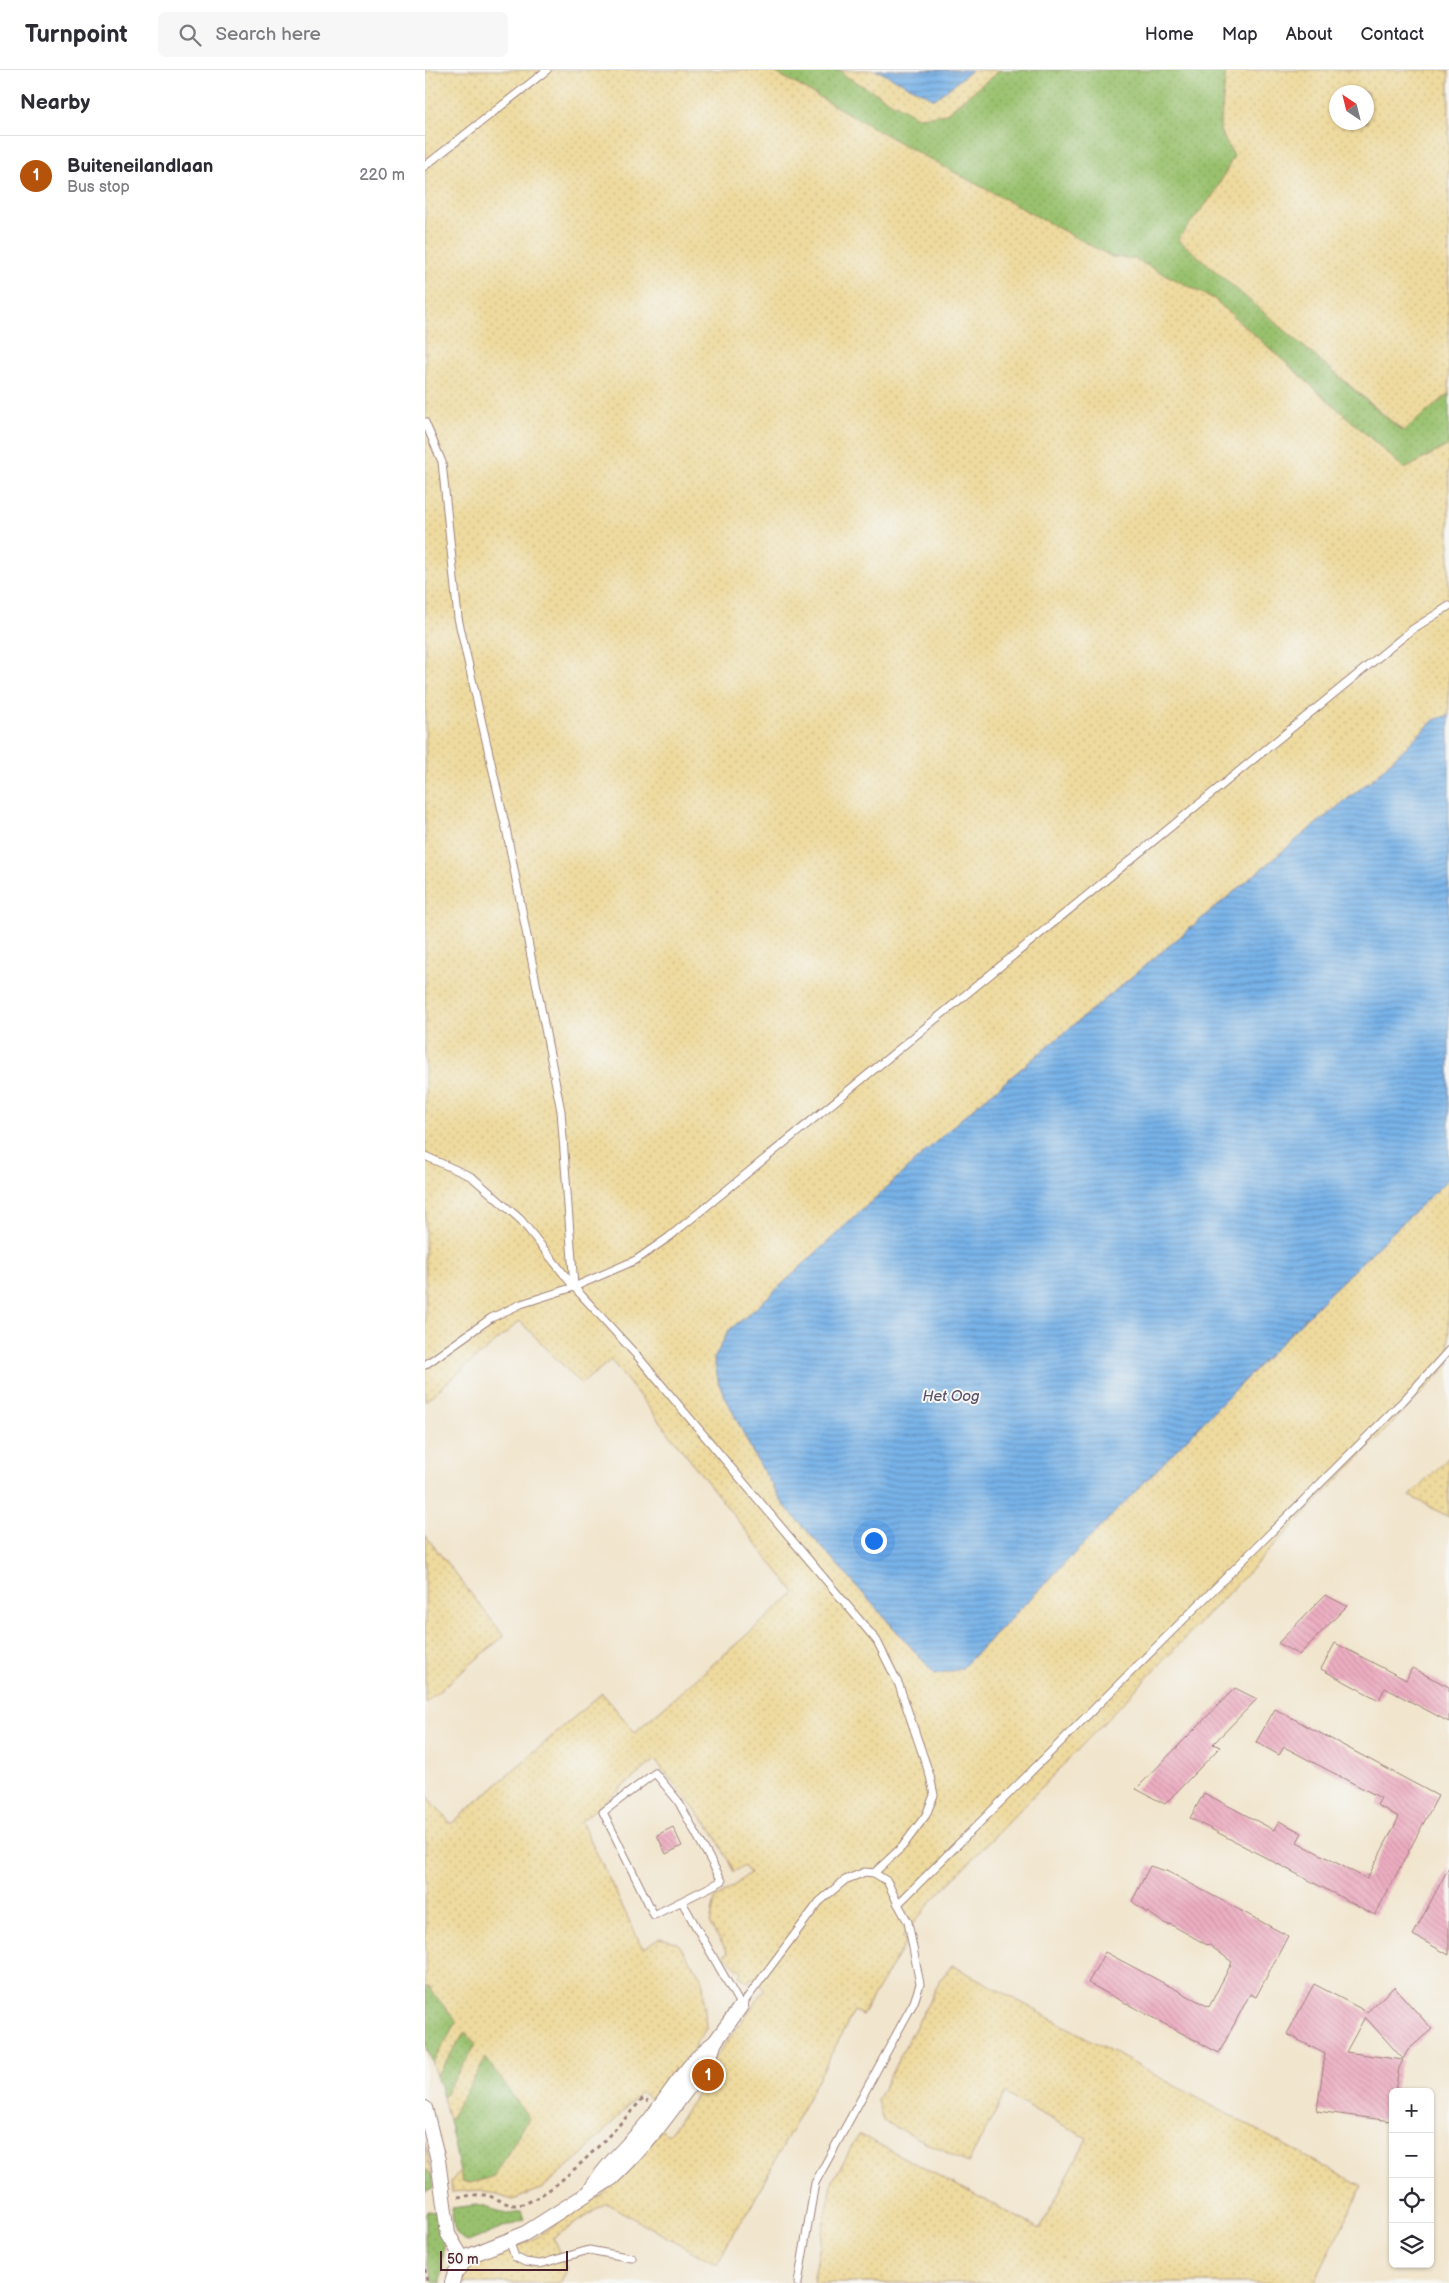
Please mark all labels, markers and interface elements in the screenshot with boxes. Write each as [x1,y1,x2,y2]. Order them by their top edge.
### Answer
search box [158,12,508,57]
text: Turnpoint [25,20,128,49]
icon: search [176,21,204,49]
text: Search here [216,23,321,46]
text: Home [1145,24,1194,45]
text: Map [1222,24,1258,45]
text: About [1286,24,1333,45]
text: Contact [1361,24,1424,45]
north arrow [1329,85,1374,130]
text: Nearby [20,90,90,115]
text: Buiteneilandlaan [67,155,213,178]
text: 1 [33,166,39,185]
text: 220 m [359,166,405,185]
text: Bus stop [67,178,130,197]
water label: Het Oog [922,1387,980,1406]
your location [861,1528,887,1554]
pin: 1 [692,2056,724,2094]
map controls [1389,2088,1434,2268]
button: + [1389,2088,1434,2133]
button: − [1389,2133,1434,2178]
button: locate [1389,2178,1434,2223]
button: layers [1389,2223,1434,2268]
scale bar [440,2248,567,2271]
text: 50 m [447,2251,479,2268]

